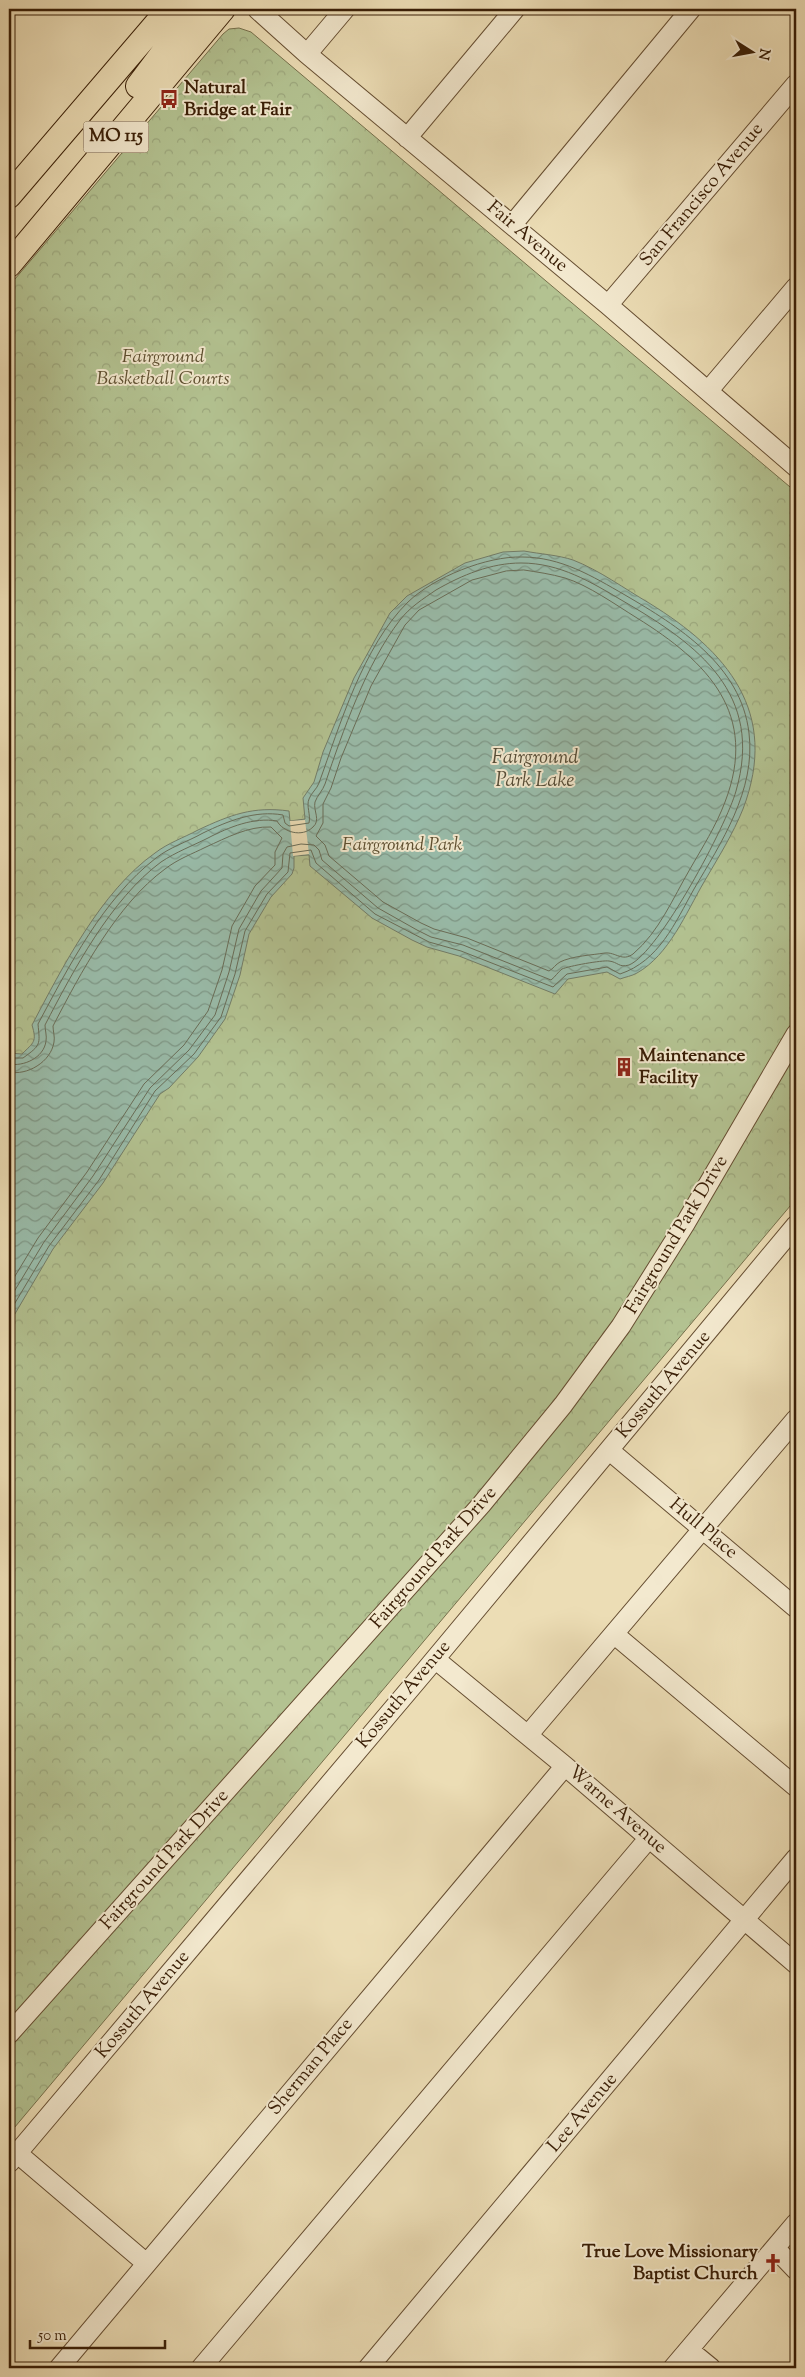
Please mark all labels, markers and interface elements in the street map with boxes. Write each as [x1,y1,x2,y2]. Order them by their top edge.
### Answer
north arrow [728,28,778,78]
text: N [752,47,774,61]
place label: Natural Bridge at Fair [184,75,292,124]
bus stop icon: Natural Bridge at Fair [158,88,180,110]
street label: San Francisco Avenue [634,117,770,273]
road number: MO 115 [84,121,148,152]
street label: Fair Avenue [480,195,574,279]
park label: Fairground Basketball Courts [96,344,230,393]
water label: Fairground Park Lake [491,744,579,796]
park label: Fairground Park [342,832,463,859]
place label: Maintenance Facility [639,1043,746,1092]
building icon: Maintenance Facility [613,1056,635,1078]
street label: Fairground Park Drive [619,1150,735,1320]
street label: Kossuth Avenue [610,1325,718,1445]
street label: Fairground Park Drive [364,1481,504,1635]
street label: Hull Place [663,1492,743,1566]
street label: Kossuth Avenue [350,1635,458,1755]
street label: Warne Avenue [562,1759,672,1861]
street label: Fairground Park Drive [94,1784,236,1936]
street label: Kossuth Avenue [89,1945,197,2065]
street label: Sherman Place [262,2012,360,2122]
street label: Lee Avenue [542,2067,625,2159]
place label: True Love Missionary Baptist Church [582,2239,759,2288]
church icon: True Love Missionary Baptist Church [762,2252,784,2274]
scale bar [30,2317,165,2349]
text: 50 m [37,2326,67,2347]

